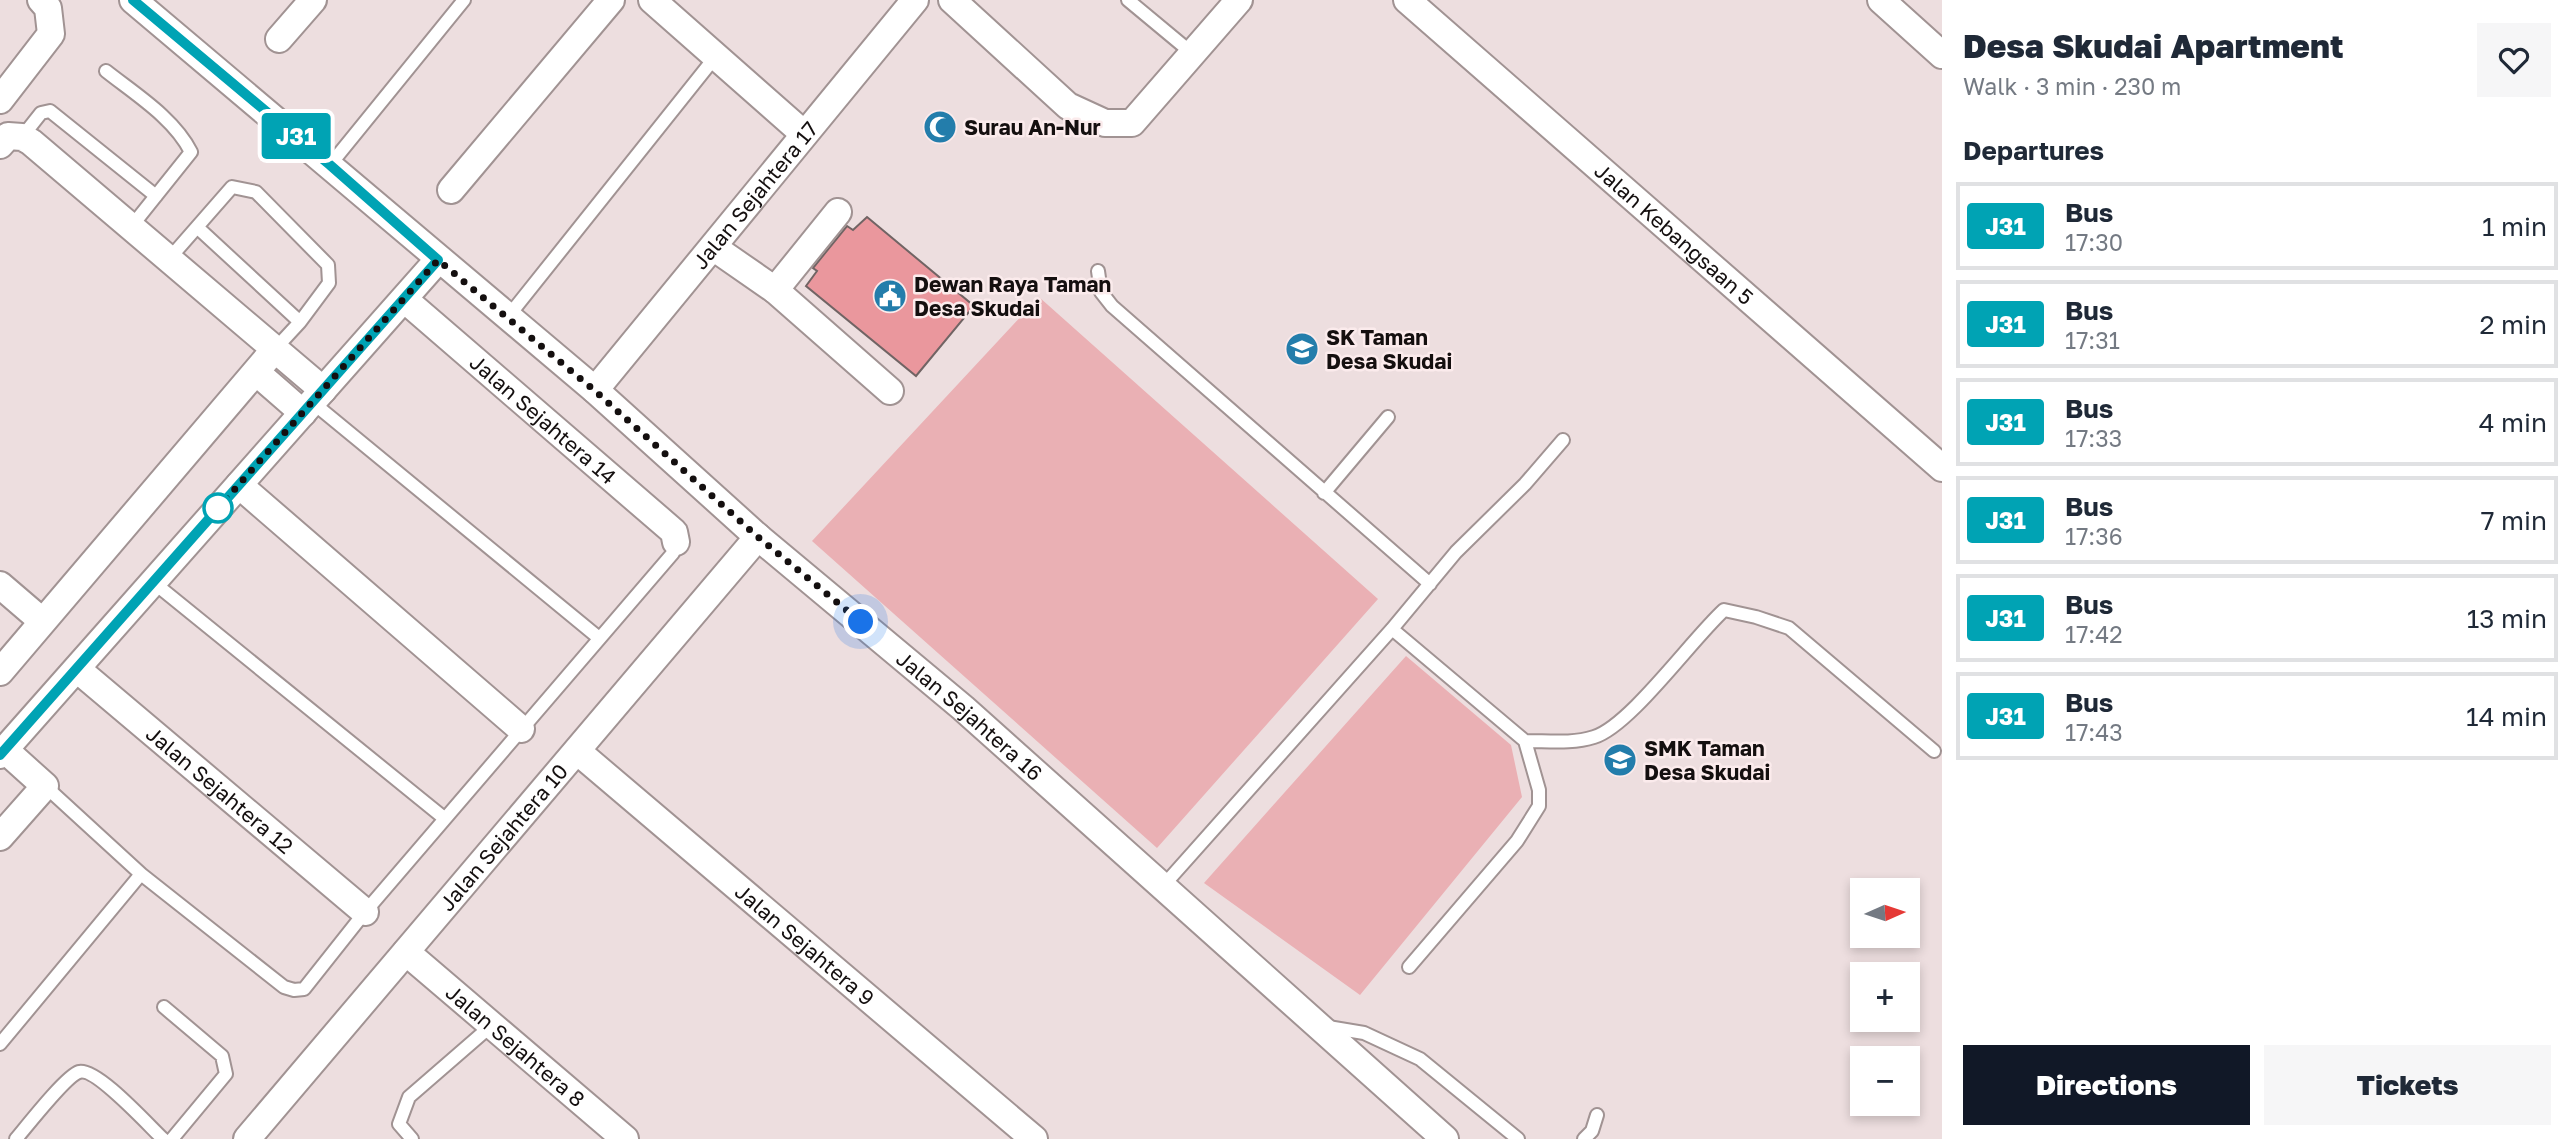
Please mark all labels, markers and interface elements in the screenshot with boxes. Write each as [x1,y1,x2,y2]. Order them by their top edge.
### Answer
button: heart [2477,23,2551,97]
text: Desa Skudai Apartment [1963,26,2343,65]
text: Walk · 3 min · 230 m [1963,72,2181,100]
mosque icon: Surau An-Nur [921,108,959,146]
line badge: J31 [256,113,336,159]
place label: Surau An-Nur [964,114,1101,140]
street label: Jalan Sejahtera 17 [687,116,823,274]
text: J31 [276,121,316,150]
text: Departures [1963,135,2104,166]
street label: Jalan Kebangsaan 5 [1589,157,1759,310]
text: Bus [2065,197,2113,228]
text: J31 [1985,211,2026,240]
text: 1 min [2482,211,2547,242]
text: 17:30 [2065,228,2123,256]
place label: Dewan Raya Taman Desa Skudai [914,271,1111,321]
public building icon: Dewan Raya Taman Desa Skudai [871,277,909,315]
text: Bus [2065,295,2113,326]
text: J31 [1985,309,2026,338]
text: 2 min [2479,309,2547,340]
place label: SK Taman Desa Skudai [1326,324,1452,374]
text: 17:31 [2065,326,2120,354]
school or university icon: SK Taman Desa Skudai [1283,330,1321,368]
street label: Jalan Sejahtera 14 [465,349,622,489]
text: Bus [2065,393,2113,424]
text: J31 [1985,407,2026,436]
text: 4 min [2479,407,2547,438]
text: 17:33 [2065,424,2122,452]
text: Bus [2065,491,2113,522]
unlabelled marker [203,493,233,523]
text: J31 [1985,505,2026,534]
text: 7 min [2481,505,2547,536]
text: 17:36 [2065,522,2123,550]
text: Bus [2065,589,2113,620]
text: J31 [1985,603,2026,632]
text: 13 min [2467,603,2547,634]
your location [843,604,878,639]
text: 17:42 [2065,620,2123,648]
street label: Jalan Sejahtera 16 [891,645,1048,786]
text: Bus [2065,687,2113,718]
text: J31 [1985,701,2026,730]
text: 14 min [2466,701,2547,732]
text: 17:43 [2065,718,2123,746]
street label: Jalan Sejahtera 12 [141,720,299,859]
place label: SMK Taman Desa Skudai [1644,735,1770,785]
school or university icon: SMK Taman Desa Skudai [1601,741,1639,779]
street label: Jalan Sejahtera 10 [433,758,573,916]
street label: Jalan Sejahtera 9 [730,878,880,1011]
north arrow [1850,878,1920,948]
map controls [1850,878,1920,1116]
button: + [1850,962,1920,1032]
street label: Jalan Sejahtera 8 [441,979,590,1112]
button: Directions [1963,1045,2250,1125]
button: Tickets [2264,1045,2551,1125]
button: − [1850,1046,1920,1116]

